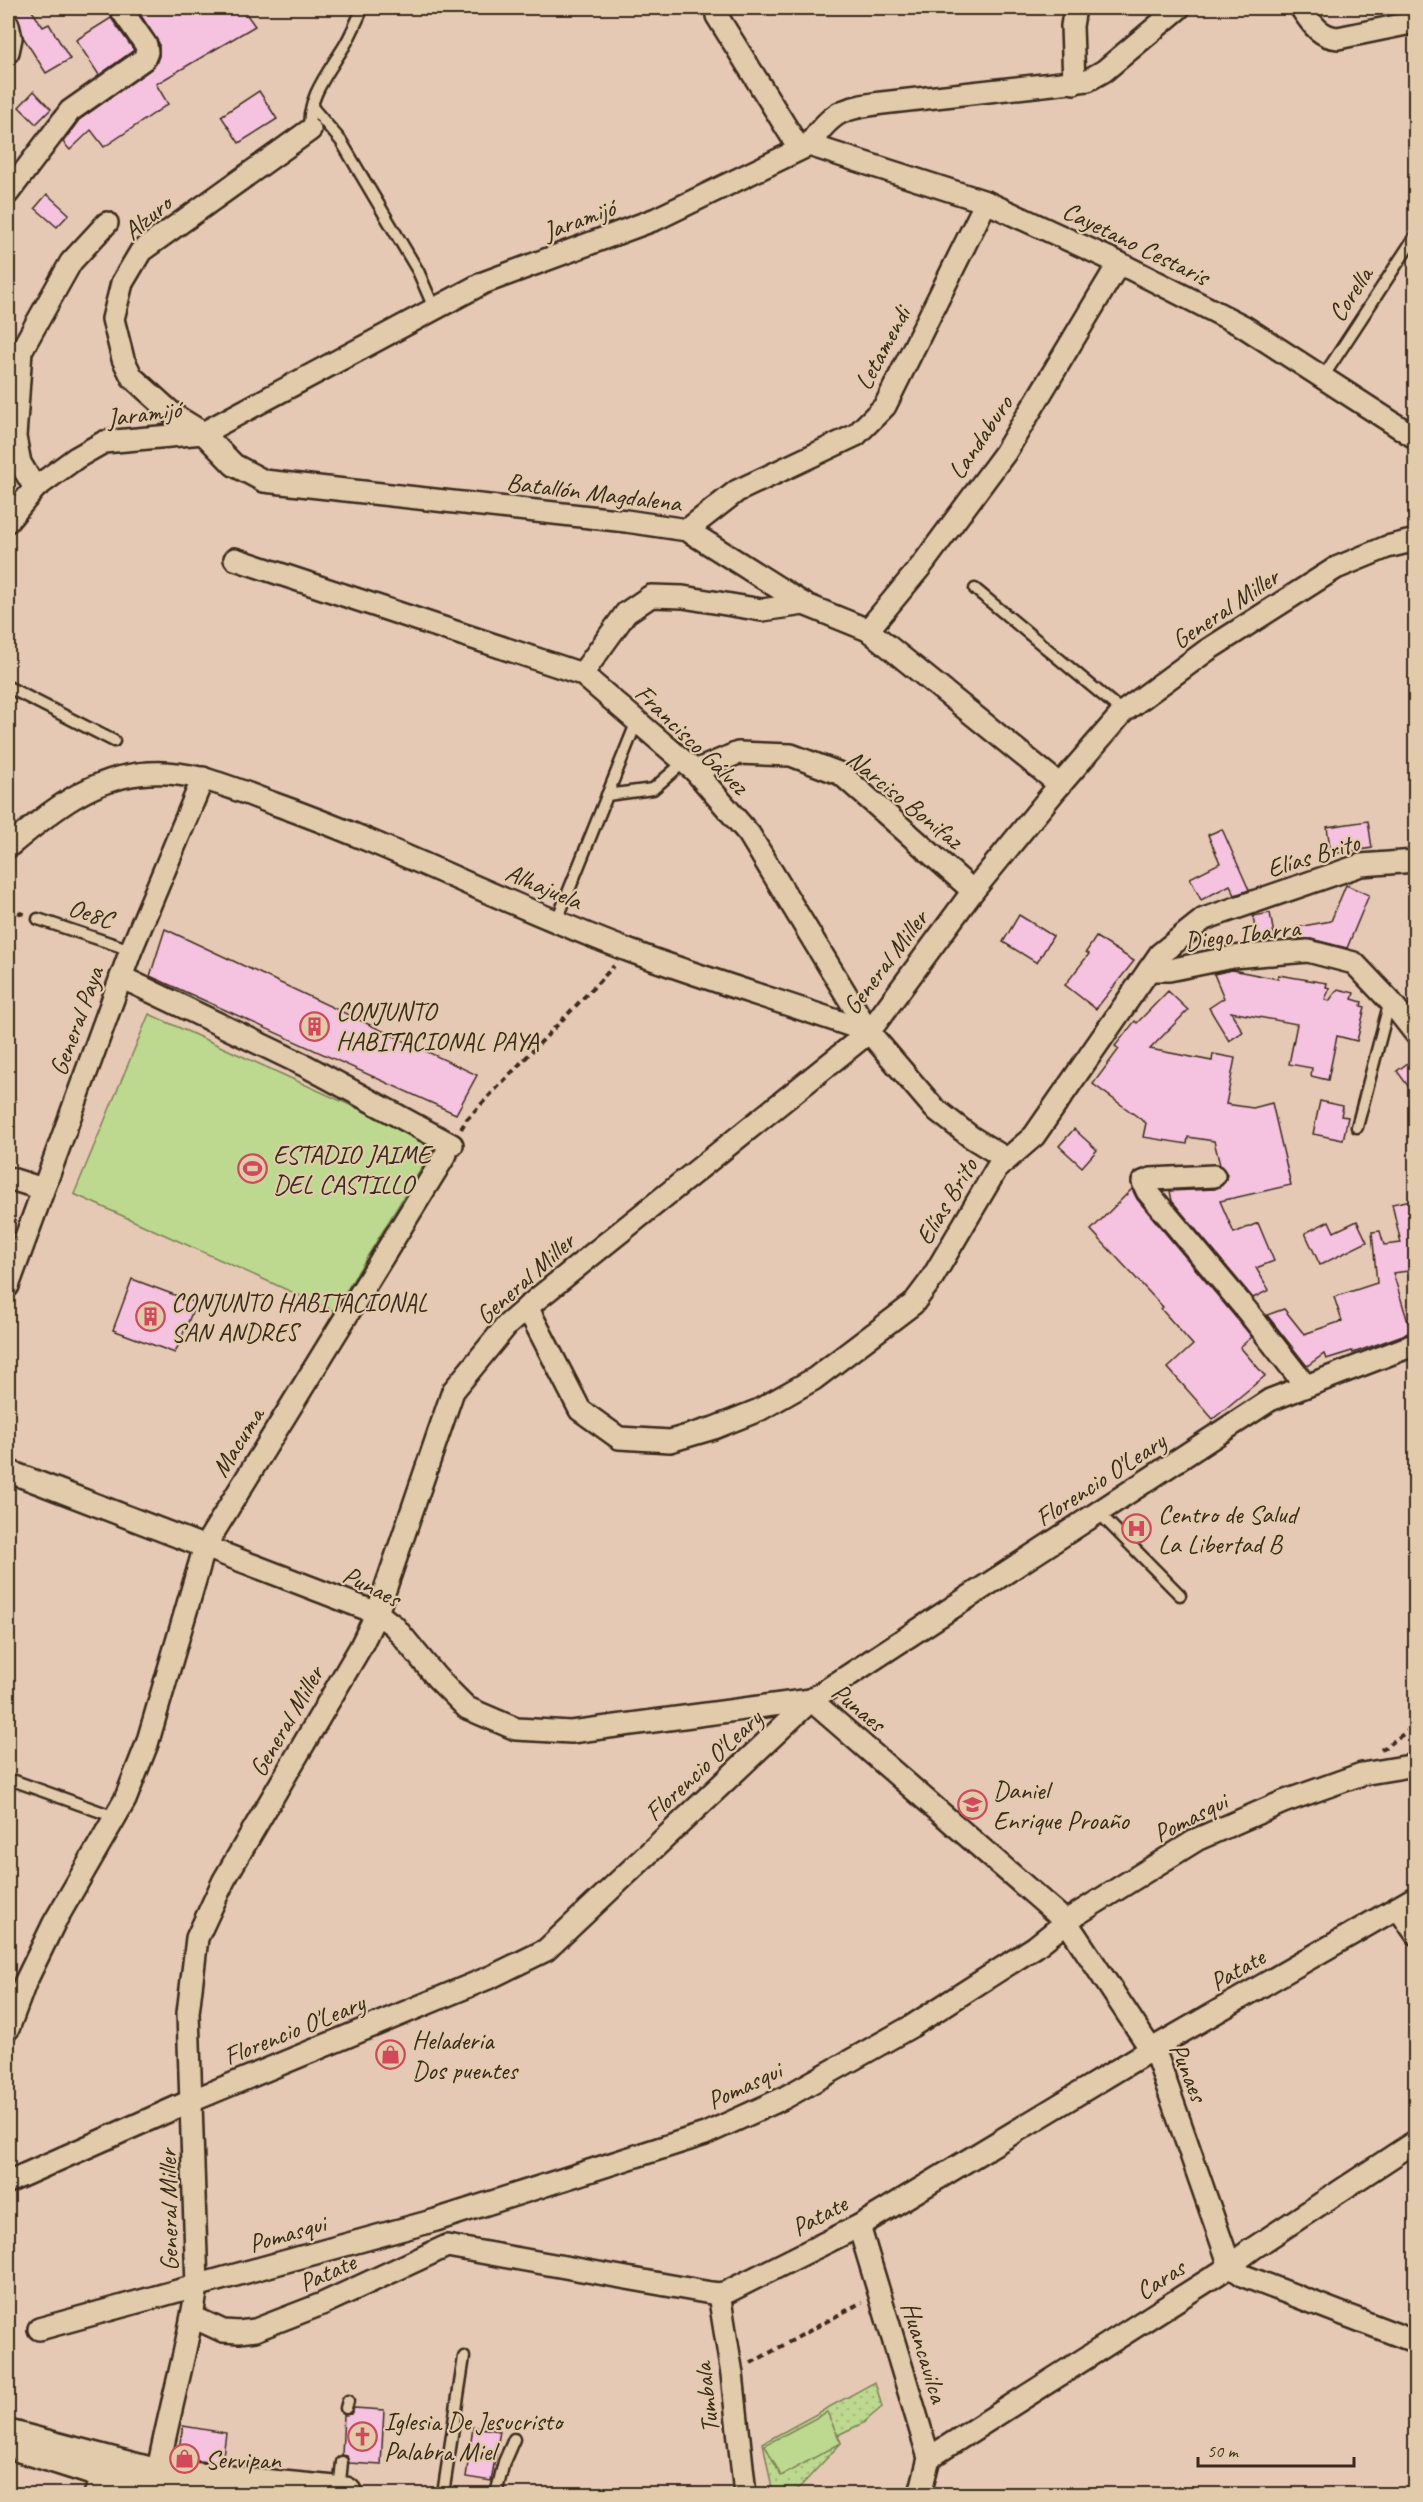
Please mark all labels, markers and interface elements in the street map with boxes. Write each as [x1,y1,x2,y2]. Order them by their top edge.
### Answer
street label: Alzuro [116,186,181,247]
street label: Jaramijó [537,190,623,248]
street label: Cayetano Cestaris [1057,194,1216,294]
street label: Corella [1321,259,1382,328]
street label: Letamendi [847,298,920,396]
street label: Landaburo [940,387,1021,486]
street label: Jaramijó [103,392,187,435]
street label: Batallón Magdalena [505,465,685,520]
street label: General Miller [1165,559,1287,656]
street label: Francisco Gálvez [628,677,757,803]
street label: Narciso Bonifaz [840,742,971,857]
street label: Elías Brito [1263,825,1365,885]
street label: Alhajuela [501,856,588,918]
street label: Oe8C [64,891,120,937]
street label: General Miller [835,901,937,1021]
street label: Diego Ibarra [1183,911,1303,958]
street label: General Paya [42,961,112,1080]
place label: CONJUNTO HABITACIONAL PAYA [336,995,540,1058]
building icon: CONJUNTO HABITACIONAL PAYA [299,1010,331,1042]
place label: ESTADIO JAIME DEL CASTILLO [273,1138,434,1201]
street label: Elías Brito [908,1150,986,1250]
sports icon: ESTADIO JAIME DEL CASTILLO [236,1153,268,1185]
street label: General Miller [469,1223,584,1332]
place label: CONJUNTO HABITACIONAL SAN ANDRES [171,1286,428,1349]
building icon: CONJUNTO HABITACIONAL SAN ANDRES [134,1301,166,1333]
street label: Macuma [203,1400,273,1483]
street label: Florencio O'Leary [1029,1424,1174,1534]
place label: Centro de Salud La Libertad B [1158,1498,1301,1561]
hospital icon: Centro de Salud La Libertad B [1121,1513,1153,1545]
street label: Punaes [337,1558,408,1616]
street label: General Miller [242,1658,333,1783]
street label: Punaes [825,1675,894,1741]
street label: Florencio O'Leary [638,1701,771,1828]
place label: Daniel Enrique Proaño [993,1774,1131,1837]
street label: Pomasqui [1148,1783,1236,1850]
school or university icon: Daniel Enrique Proaño [956,1789,988,1821]
street label: Patate [1204,1940,1272,1998]
street label: Florencio O'Leary [219,1985,371,2073]
place label: Heladeria Dos puentes [412,2024,519,2087]
street label: Punaes [1162,2038,1216,2108]
shop icon: Heladeria Dos puentes [375,2039,407,2071]
street label: Pomasqui [702,2053,790,2117]
street label: General Miller [151,2146,186,2271]
street label: Patate [786,2186,854,2244]
street label: Pomasqui [245,2206,332,2260]
street label: Patate [294,2245,362,2299]
street label: Caras [1129,2250,1193,2307]
street label: Huancavilca [894,2298,956,2408]
street label: Tumbala [686,2359,727,2435]
place label: Iglesia De Jesucristo Palabra Miel [384,2405,565,2468]
church icon: Iglesia De Jesucristo Palabra Miel [347,2420,379,2452]
scale bar [1198,2430,1354,2468]
text: 50 m [1207,2440,1240,2462]
shop icon: Servipan [168,2443,200,2475]
place label: Servipan [205,2443,282,2476]

